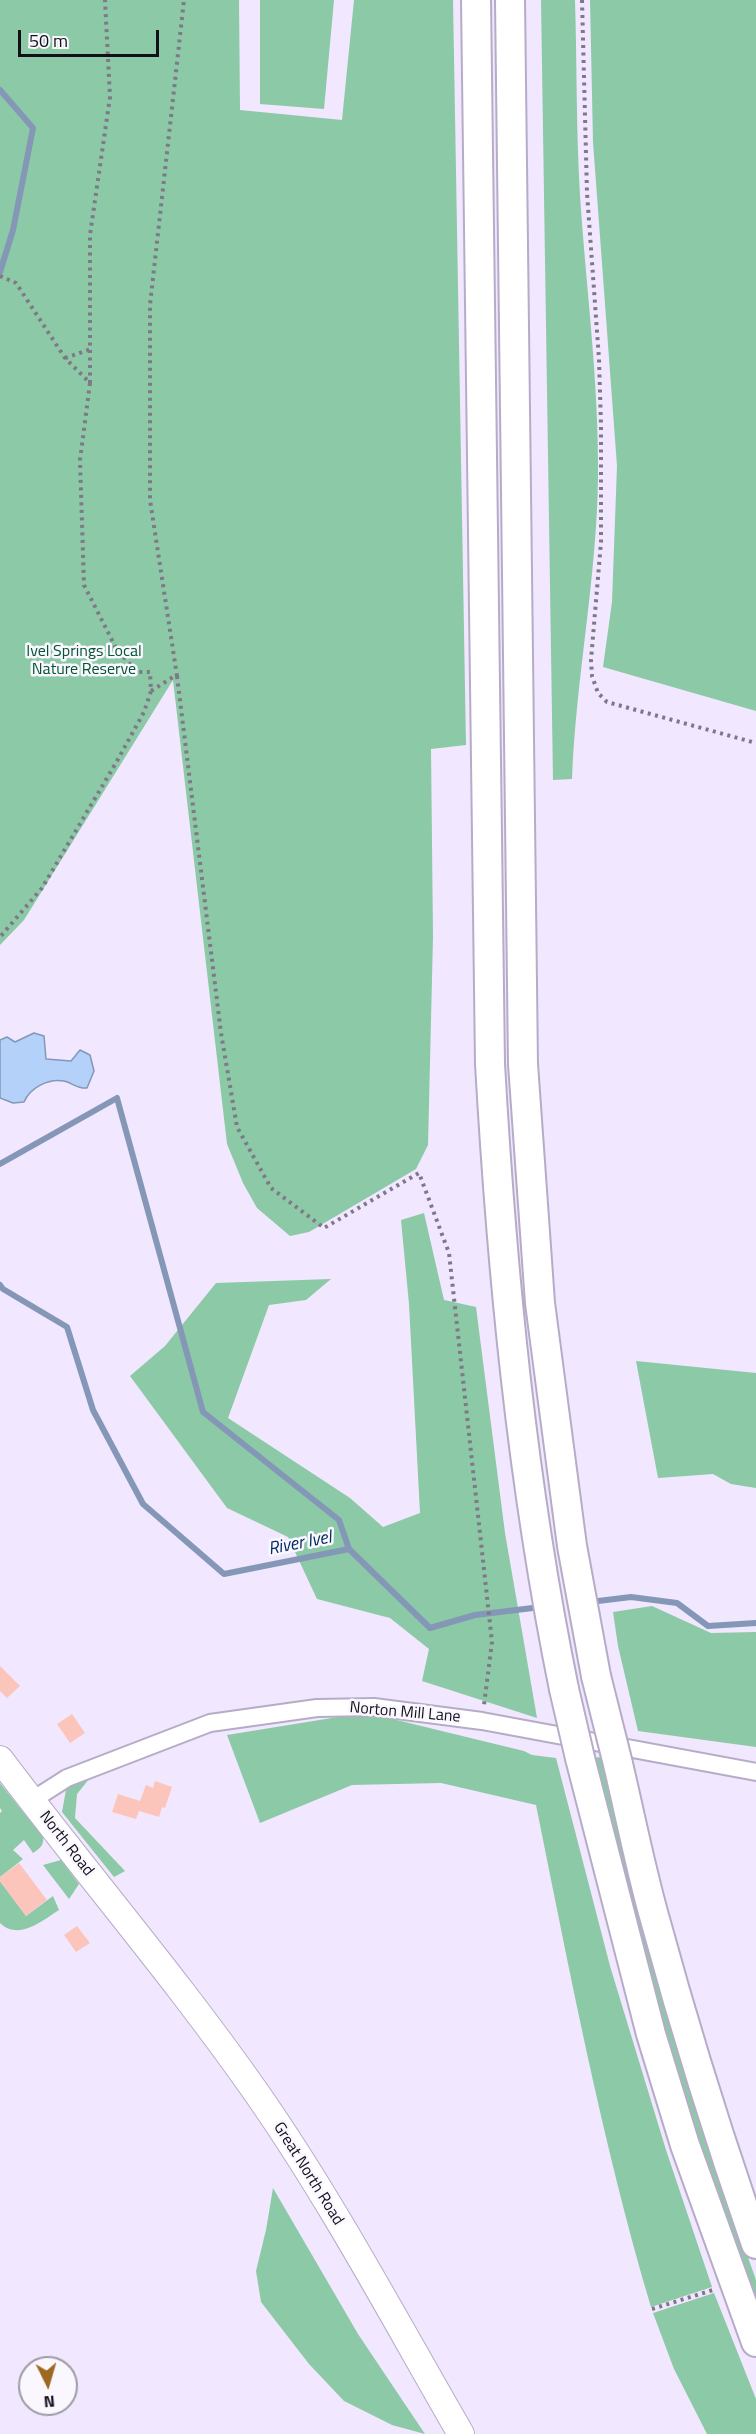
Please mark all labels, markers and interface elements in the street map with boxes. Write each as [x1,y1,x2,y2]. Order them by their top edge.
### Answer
scale bar [21,18,162,56]
text: 50 m [29,27,68,54]
park label: Ivel Springs Local Nature Reserve [26,642,142,680]
water label: River Ivel [266,1527,334,1561]
street label: Norton Mill Lane [349,1699,461,1727]
street label: North Road [35,1808,97,1880]
street label: Great North Road [269,2119,347,2229]
north arrow [18,2356,78,2416]
text: N [43,2390,56,2414]

